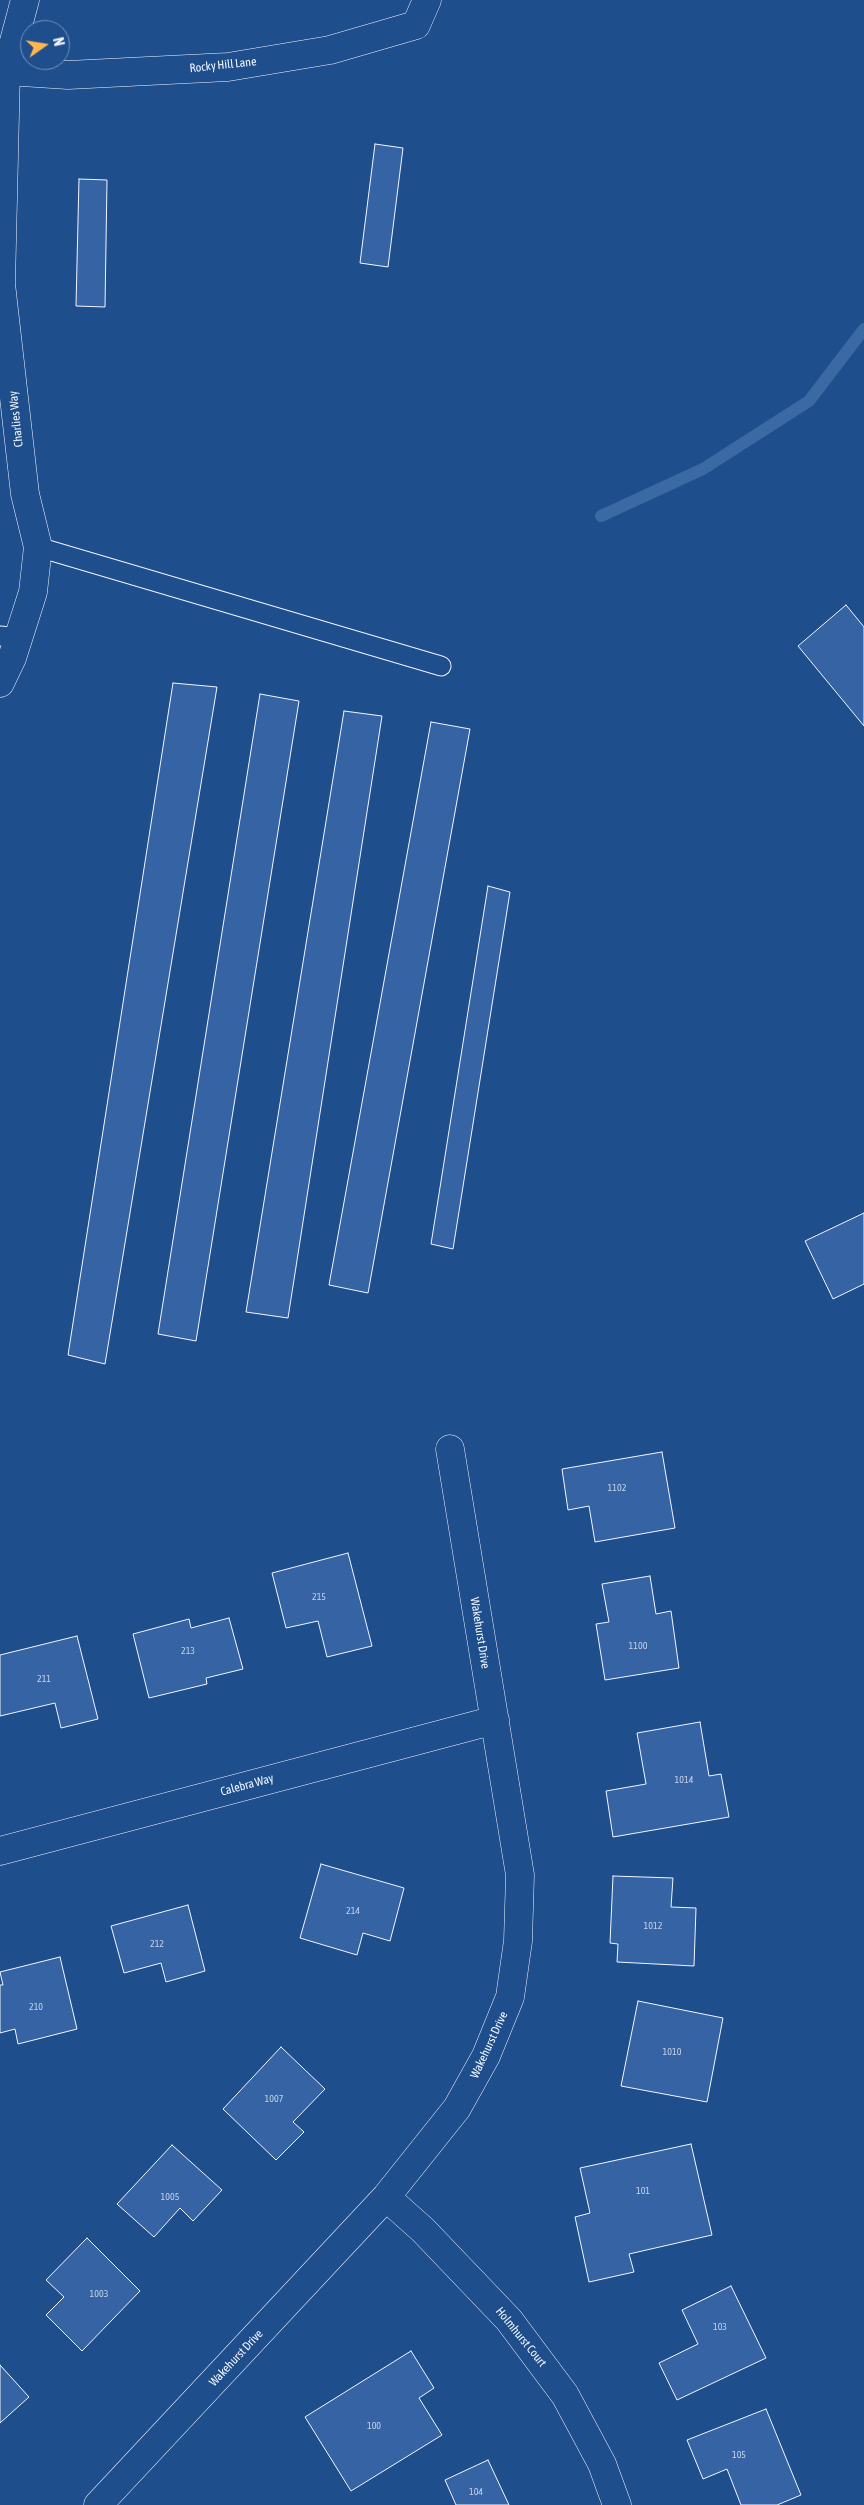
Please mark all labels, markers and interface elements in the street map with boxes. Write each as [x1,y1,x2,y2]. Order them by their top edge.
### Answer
north arrow [20,20,70,70]
text: N [50,36,67,48]
street label: Rocky Hill Lane [189,54,257,76]
street label: Charlies Way [6,390,26,448]
house number: 1102 [608,1482,626,1494]
house number: 215 [312,1591,326,1603]
street label: Wakehurst Drive [467,1596,493,1670]
house number: 1100 [629,1640,647,1652]
house number: 213 [181,1645,195,1657]
house number: 211 [37,1673,51,1685]
street label: Calebra Way [219,1771,275,1799]
house number: 1014 [675,1774,693,1786]
house number: 214 [346,1905,360,1917]
house number: 1012 [644,1920,662,1932]
house number: 212 [150,1938,164,1950]
house number: 210 [29,2001,43,2013]
street label: Wakehurst Drive [467,2009,511,2081]
house number: 1010 [663,2046,681,2058]
house number: 1007 [265,2093,283,2105]
house number: 101 [636,2185,650,2197]
house number: 1005 [161,2191,179,2203]
house number: 1003 [90,2288,108,2300]
street label: Holmhurst Court [493,2304,549,2370]
house number: 103 [713,2321,727,2333]
street label: Wakehurst Drive [206,2327,266,2389]
house number: 100 [367,2420,381,2432]
house number: 105 [732,2449,746,2461]
house number: 104 [469,2486,483,2498]

